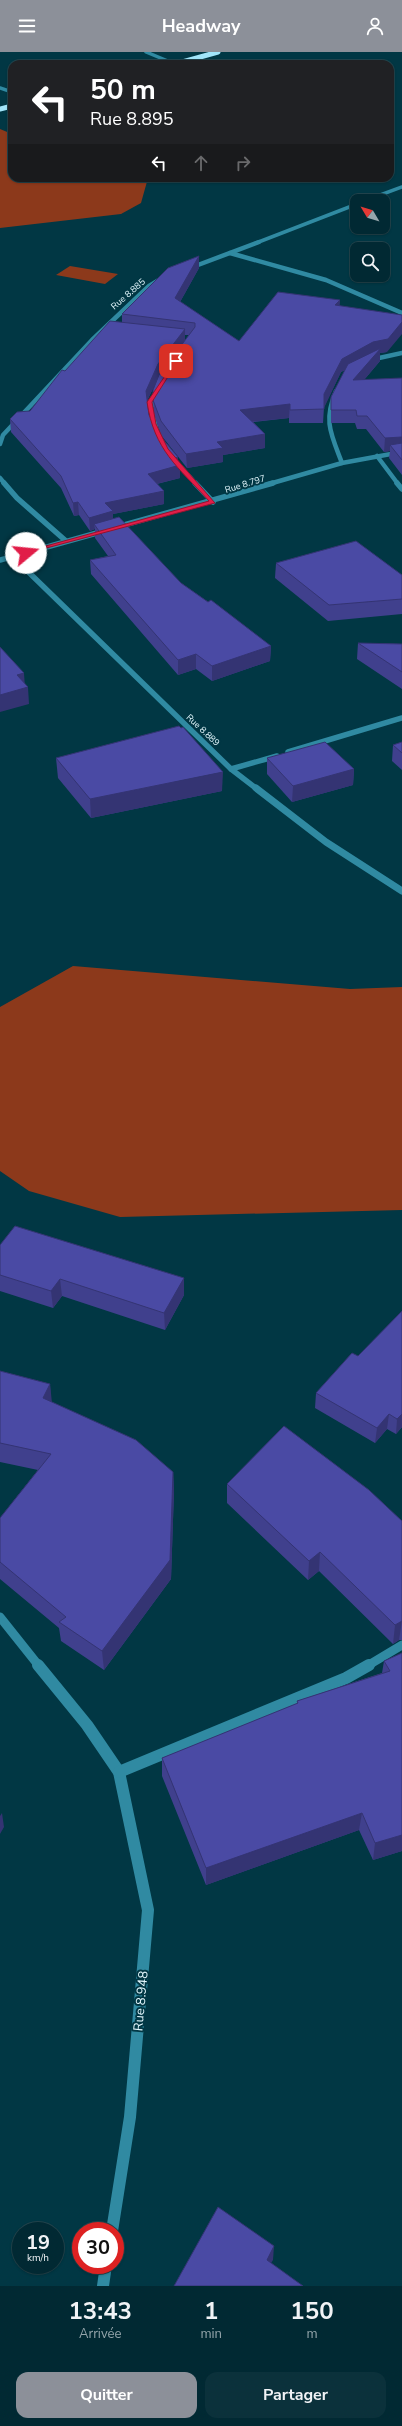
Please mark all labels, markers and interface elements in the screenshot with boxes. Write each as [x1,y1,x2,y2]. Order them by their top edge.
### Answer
text: Headway [162,14,240,38]
icon: menu [16,15,38,37]
icon: person [364,15,386,37]
text: 50 m [90,71,156,109]
icon: left [24,76,76,128]
text: Rue 8.895 [90,107,174,131]
icon: left [148,152,170,174]
icon: ahead [190,152,212,174]
icon: right [232,152,254,174]
north arrow [350,194,390,234]
map controls [350,194,390,282]
button: search [350,242,390,282]
street label: Rue 8.885 [108,276,148,312]
pin [159,344,193,378]
icon: arrive [165,350,187,372]
street label: Rue 8.797 [223,472,267,496]
position arrow [5,532,47,574]
street label: Rue 8.889 [184,711,222,749]
street label: Rue 8.948 [129,1970,153,2032]
speed limit sign: 30 [72,2222,124,2274]
text: 19 [26,2229,50,2256]
text: km/h [27,2251,49,2265]
text: 13:43 [68,2295,132,2327]
text: 1 [204,2295,218,2327]
text: 150 [290,2295,334,2327]
text: Arrivée [79,2325,121,2343]
text: min [200,2325,222,2343]
text: m [306,2325,318,2343]
button: Quitter [16,2372,197,2418]
button: Partager [205,2372,386,2418]

